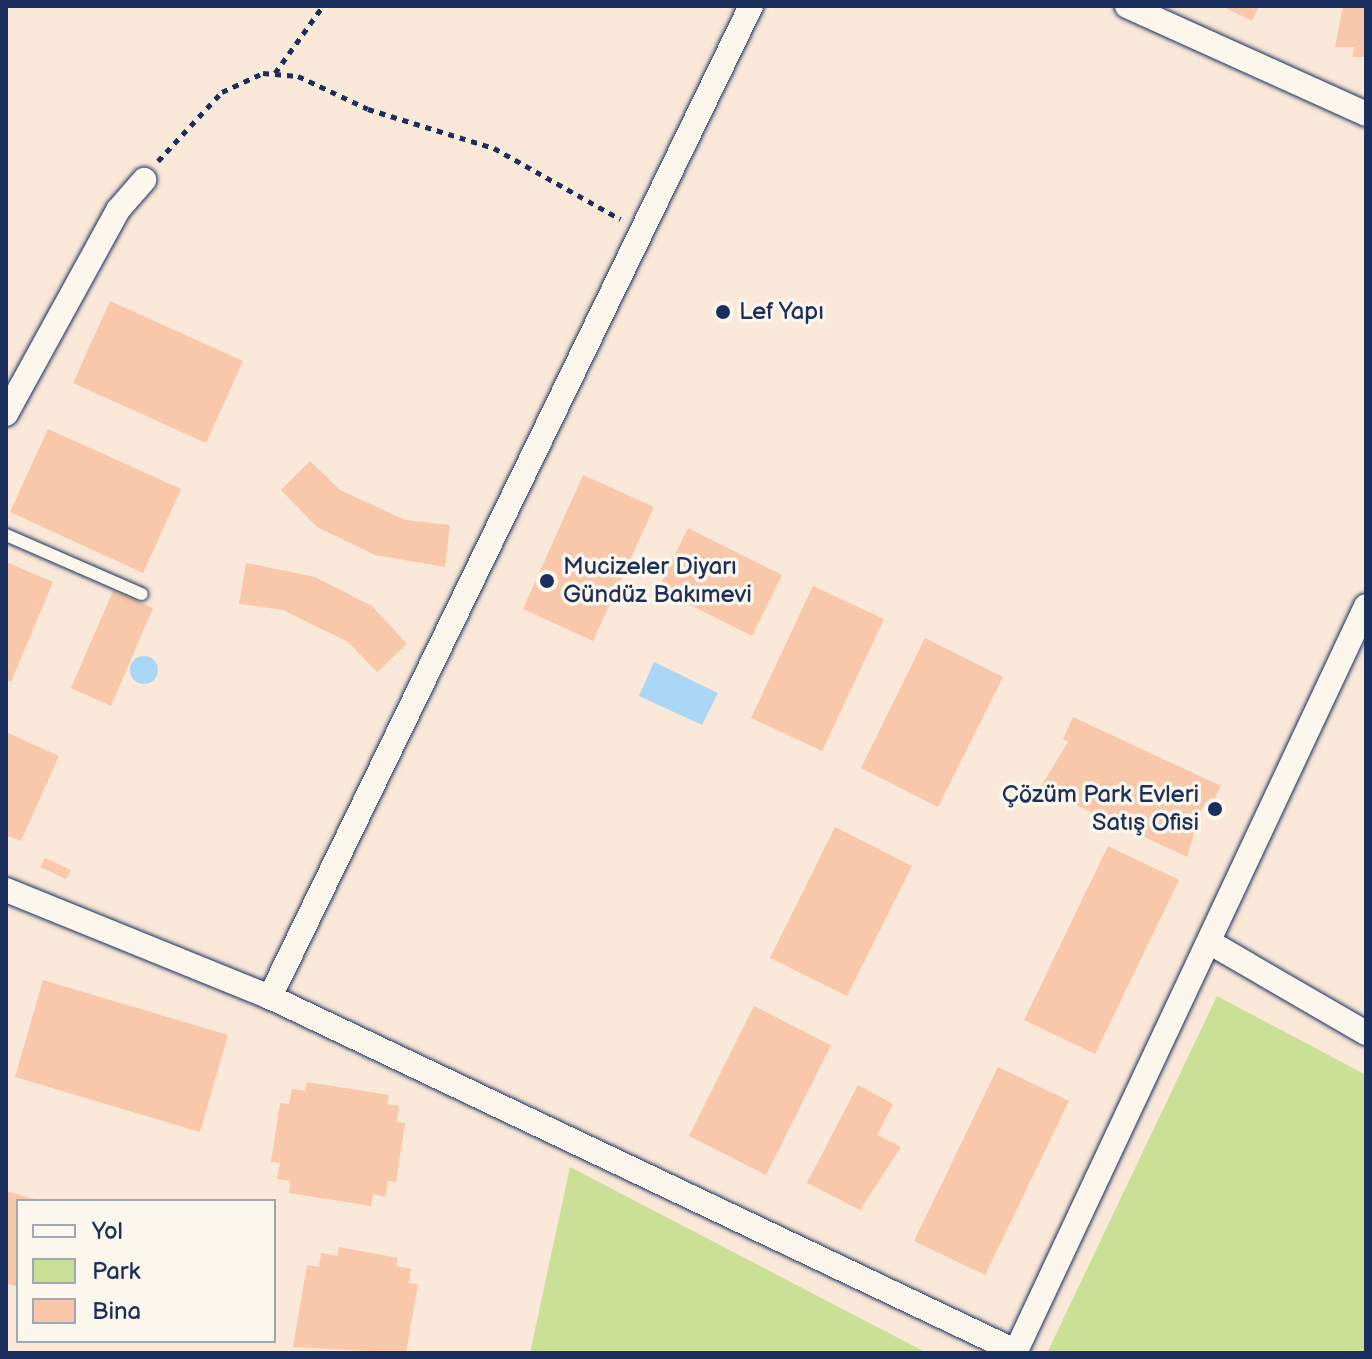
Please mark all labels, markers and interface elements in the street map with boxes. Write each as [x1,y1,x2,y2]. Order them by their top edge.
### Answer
place label: Lef Yapı [739,298,825,326]
marker: Lef Yapı [714,303,732,321]
place label: Mucizeler Diyarı Gündüz Bakımevi [563,553,752,609]
marker: Mucizeler Diyarı Gündüz Bakımevi [538,572,556,590]
place label: Çözüm Park Evleri Satış Ofisi [1002,781,1199,837]
marker: Çözüm Park Evleri Satış Ofisi [1206,800,1224,818]
legend [16,1199,276,1343]
text: Yol [92,1217,123,1246]
text: Park [92,1257,140,1286]
text: Bina [92,1297,141,1326]

